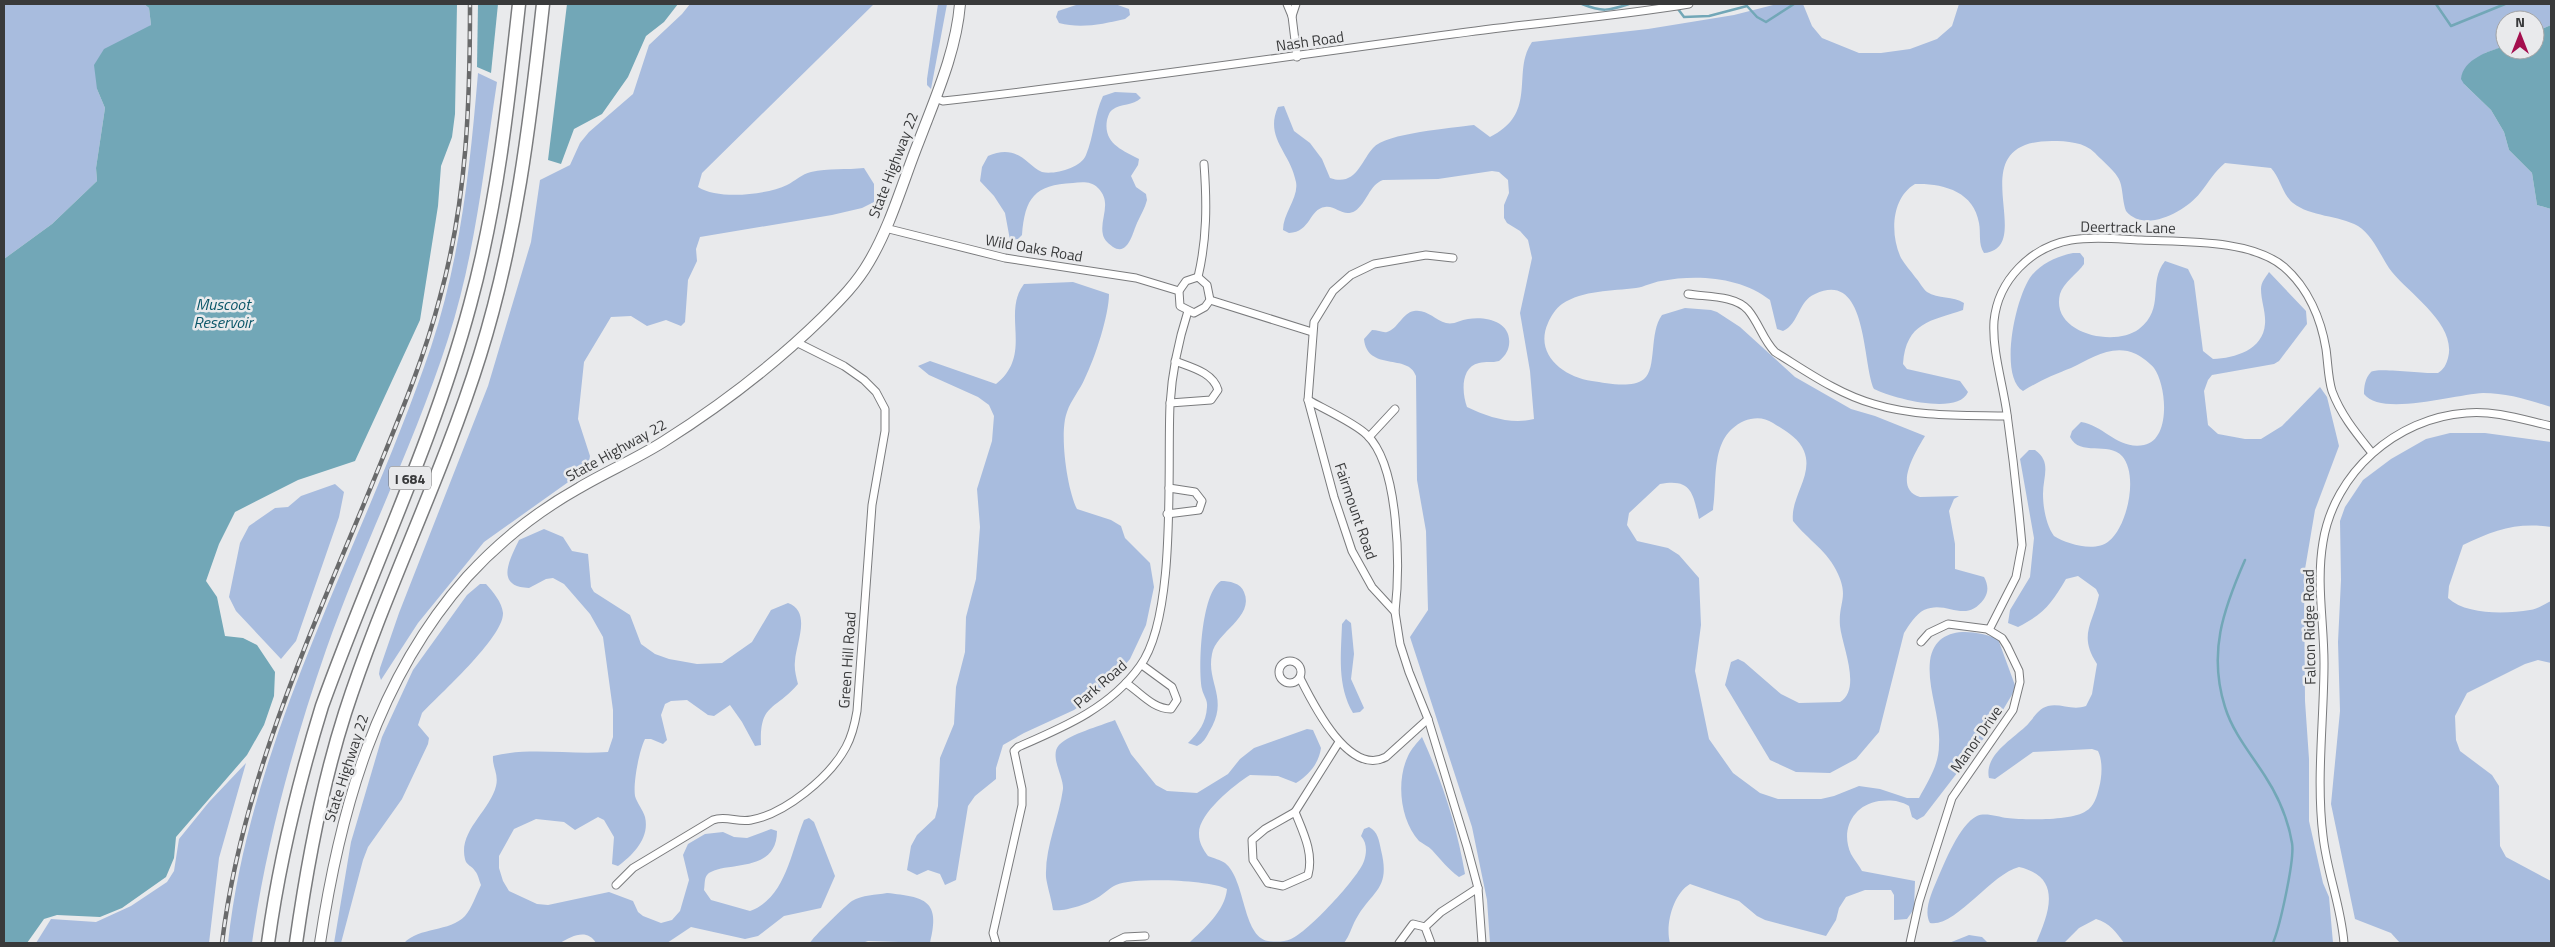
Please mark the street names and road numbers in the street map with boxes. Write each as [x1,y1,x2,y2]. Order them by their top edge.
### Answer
street label: Nash Road [1274,25,1346,57]
street label: State Highway 22 [862,109,924,221]
street label: Deertrack Lane [2080,215,2176,239]
street label: Wild Oaks Road [983,228,1085,268]
street label: State Highway 22 [561,413,671,487]
street label: Fairmount Road [1329,460,1383,562]
road number: I 684 [389,466,431,489]
street label: Falcon Ridge Road [2296,569,2322,685]
street label: Green Hill Road [832,611,862,709]
street label: Park Road [1068,654,1132,714]
street label: Manor Drive [1944,701,2008,777]
street label: State Highway 22 [318,711,374,825]

